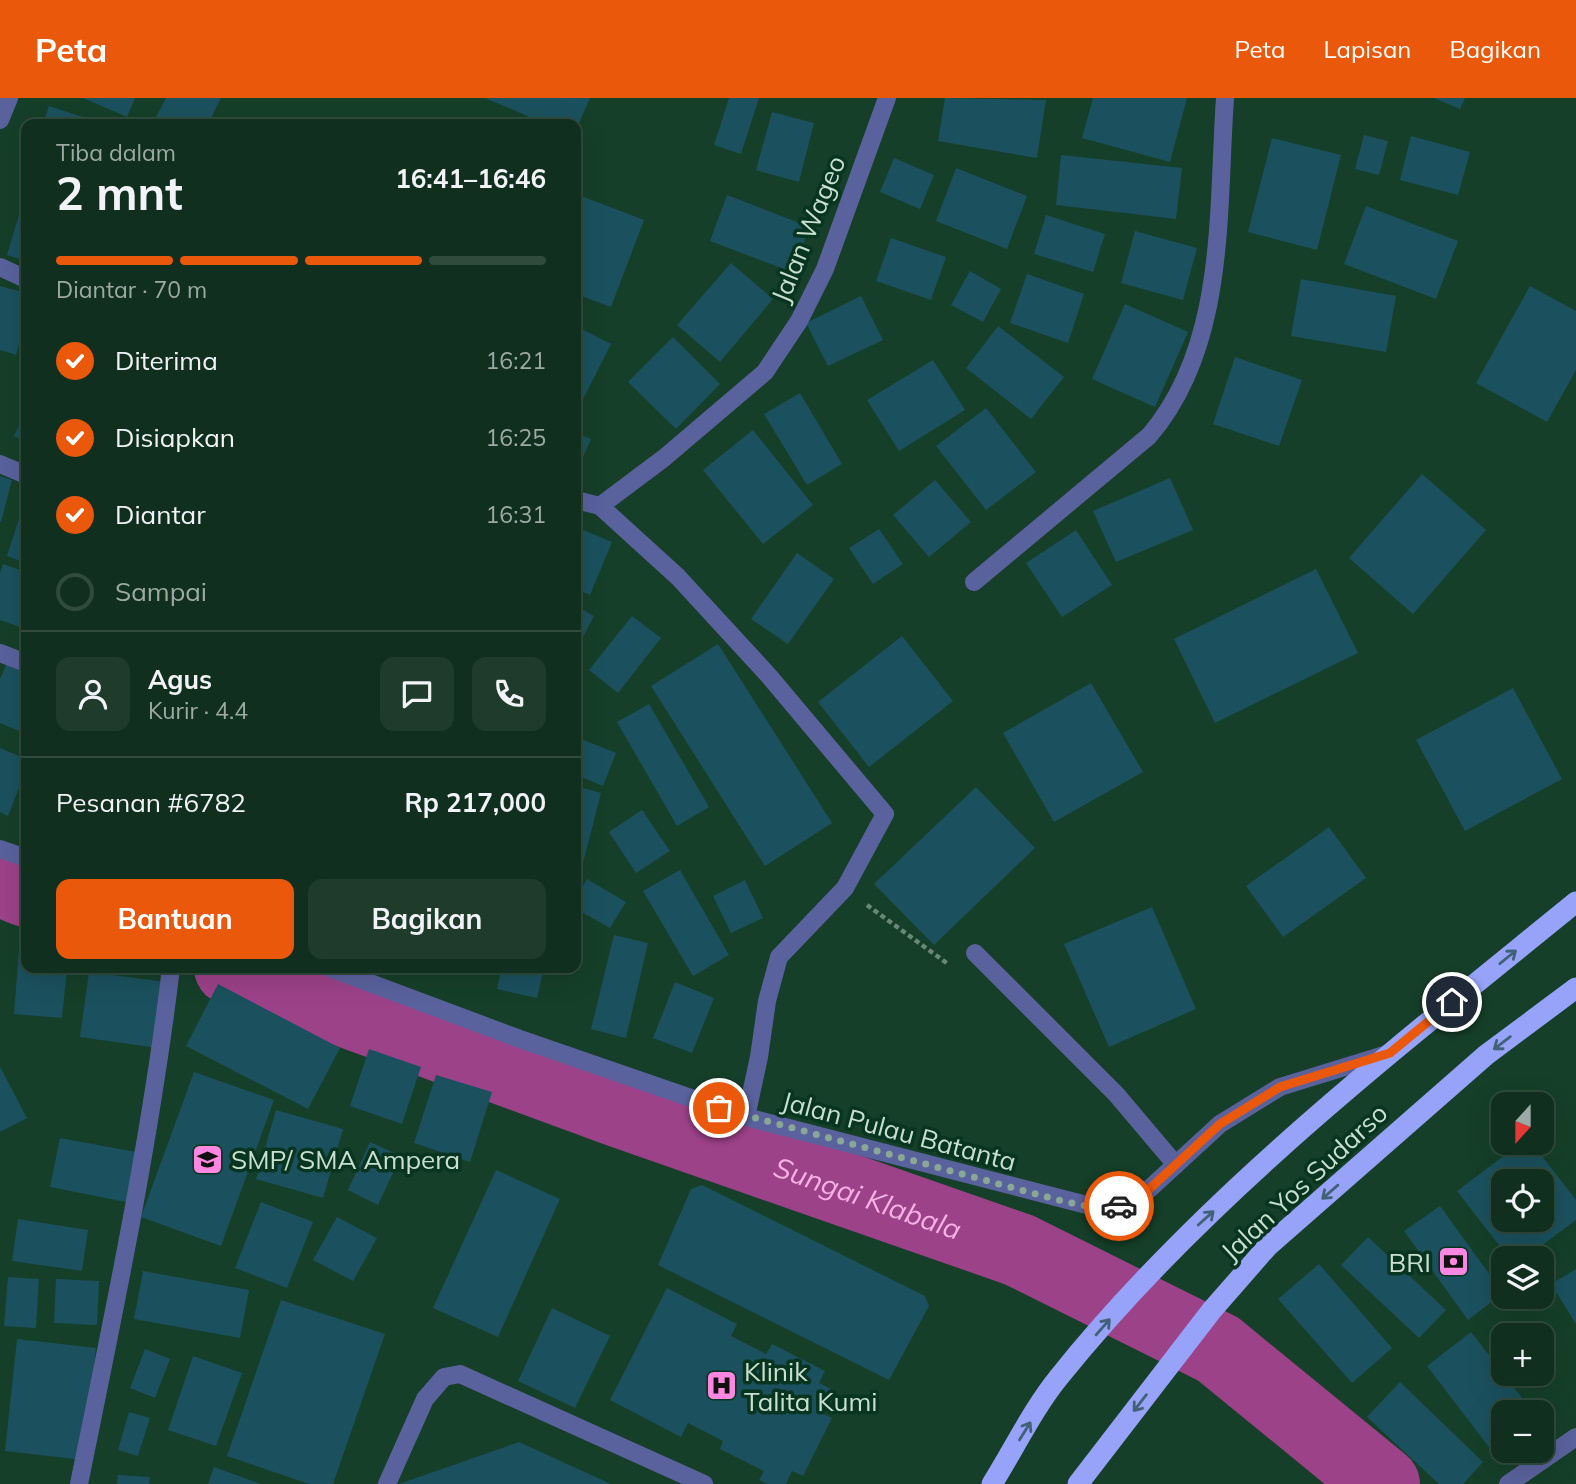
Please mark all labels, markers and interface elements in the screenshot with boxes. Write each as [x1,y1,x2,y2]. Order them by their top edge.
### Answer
text: Peta [35,29,107,70]
text: Peta [1234,34,1285,64]
text: Lapisan [1323,34,1411,64]
text: Bagikan [1449,34,1541,64]
text: Tiba dalam [56,138,176,167]
street label: Jalan Wageo [764,151,852,307]
text: 16:41–16:46 [395,162,546,195]
text: 2 mnt [56,164,183,222]
text: Diantar · 70 m [56,275,207,304]
icon: check [56,342,94,380]
text: Diterima [115,344,218,377]
text: 16:21 [486,346,546,375]
icon: check [56,419,94,457]
text: Disiapkan [115,421,235,454]
text: 16:25 [486,423,546,452]
icon: check [56,496,94,534]
text: Diantar [115,498,206,531]
text: 16:31 [486,500,546,529]
text: Sampai [115,575,207,608]
button: person [56,657,130,731]
button: chat [380,657,454,731]
button: phone [472,657,546,731]
text: Agus [148,663,212,696]
text: Kurir · 4.4 [148,696,248,725]
text: Pesanan #6782 [56,786,246,819]
text: Rp 217,000 [404,786,546,819]
button: Bantuan [56,879,294,959]
button: Bagikan [308,879,546,959]
one-way arrow [1499,949,1517,965]
pin [1422,972,1482,1032]
icon: home [1433,983,1471,1021]
one-way arrow [1493,1036,1512,1051]
pin [689,1078,749,1138]
street label: Jalan Pulau Batanta [778,1084,1020,1178]
icon: bag [700,1089,738,1127]
north arrow [1491,1092,1554,1155]
map controls [1491,1092,1554,1463]
street label: Jalan Yos Sudarso [1214,1096,1394,1268]
school or university icon: SMP/ SMA Ampera [191,1142,225,1176]
place label: SMP/ SMA Ampera [231,1143,460,1176]
water label: Sungai Klabala [770,1148,966,1246]
button: locate [1491,1169,1554,1232]
courier [1084,1171,1154,1241]
one-way arrow [1321,1184,1339,1200]
icon: car [1100,1187,1138,1225]
one-way arrow [1197,1209,1214,1226]
bank icon: BRI [1437,1245,1471,1279]
place label: BRI [1389,1246,1431,1279]
button: layers [1491,1246,1554,1309]
one-way arrow [1095,1318,1111,1336]
button: + [1491,1323,1554,1386]
place label: Klinik Talita Kumi [744,1355,877,1418]
hospital icon: Klinik Talita Kumi [704,1369,738,1403]
one-way arrow [1132,1393,1147,1411]
button: − [1491,1400,1554,1463]
one-way arrow [1017,1422,1032,1441]

